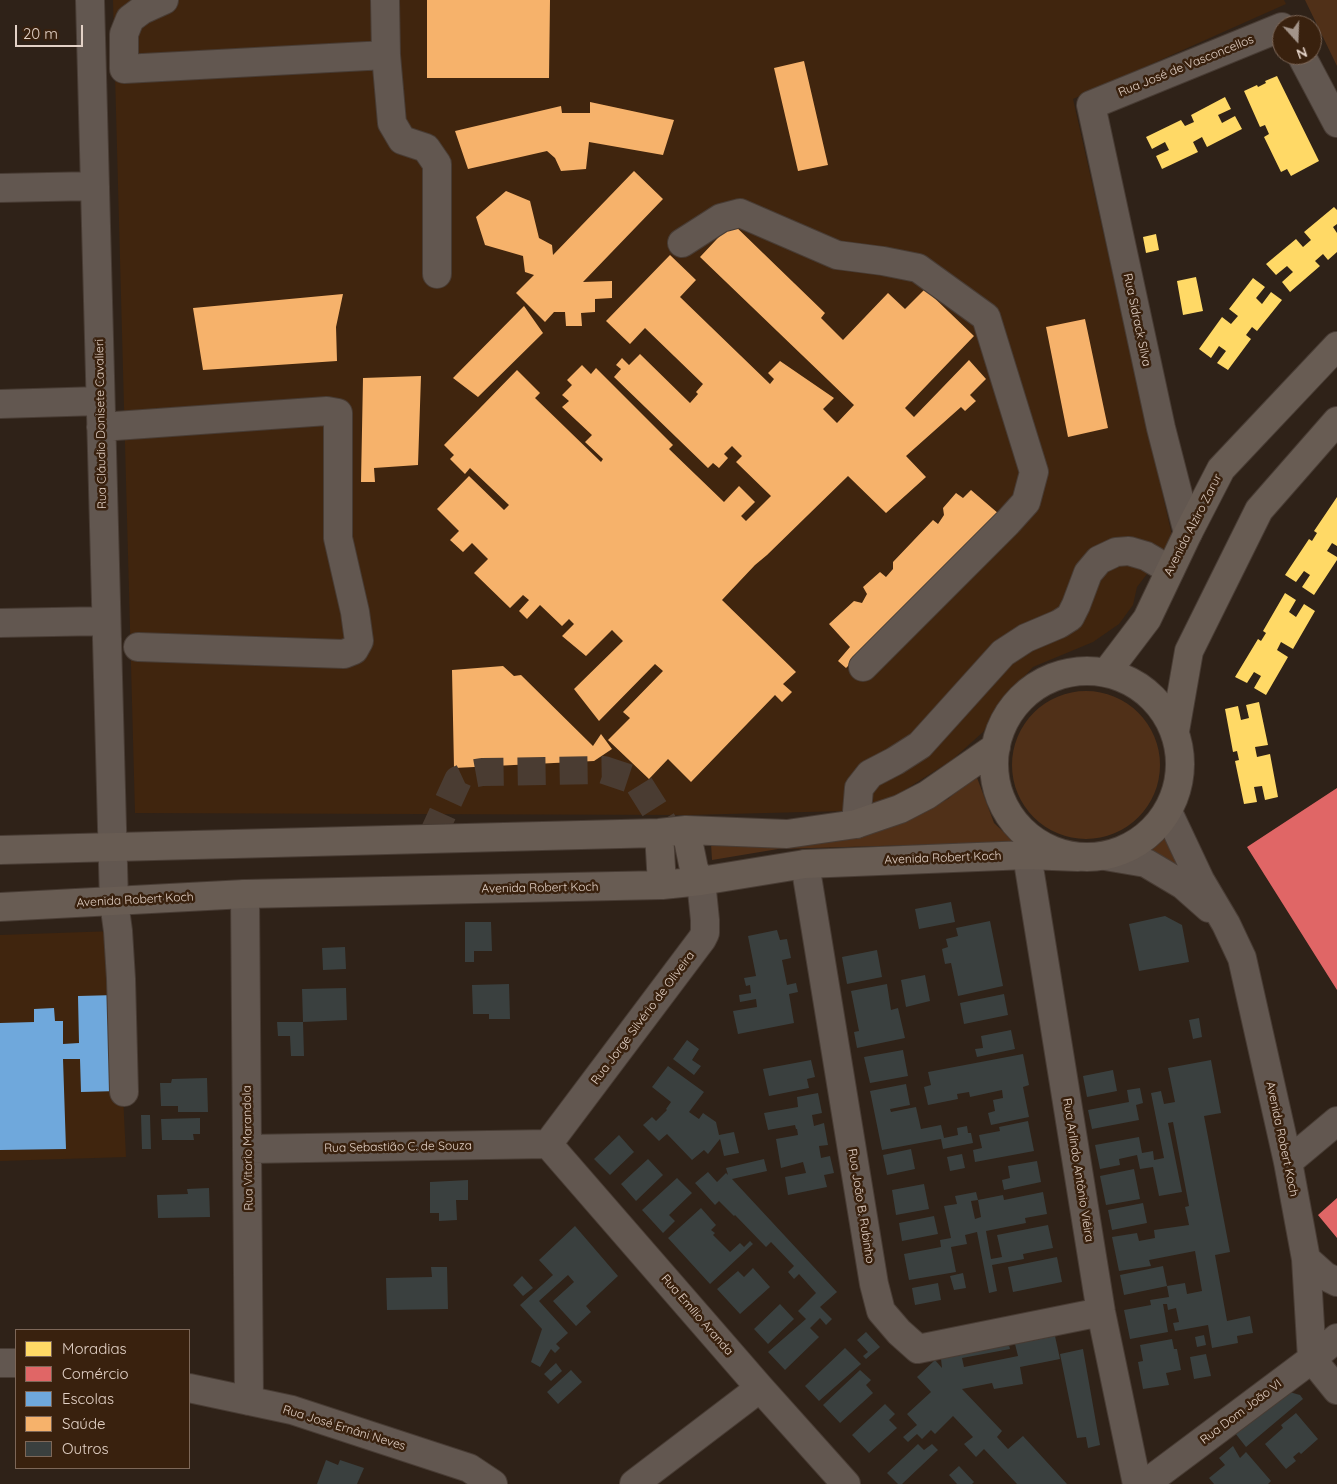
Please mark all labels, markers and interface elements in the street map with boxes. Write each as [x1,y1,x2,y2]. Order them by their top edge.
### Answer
scale bar [18,15,85,47]
north arrow [1272,15,1322,65]
text: 20 m [23,24,58,43]
street label: Rua José de Vasconcellos [1116,32,1256,100]
text: N [1294,43,1310,63]
street label: Rua Sidrack Silva [1120,272,1154,368]
street label: Rua Cláudio Donisete Cavalieri [92,339,110,509]
street label: Avenida Alziro Zarur [1161,472,1225,578]
street label: Avenida Robert Koch [884,849,1002,867]
street label: Avenida Robert Koch [481,880,599,896]
street label: Avenida Robert Koch [76,890,194,910]
street label: Rua Jorge Silvério de Oliveira [588,949,698,1087]
street label: Avenida Robert Koch [1263,1080,1301,1198]
street label: Rua Vitorio Marandola [240,1085,256,1211]
street label: Rua Arlíndo Antônio Viêira [1060,1097,1096,1243]
street label: Rua Sebastião C. de Souza [324,1139,472,1155]
street label: Rua João B. Rubinho [845,1148,877,1264]
street label: Rua Emílio Aranda [658,1272,736,1358]
legend [15,1329,190,1469]
text: Moradias [62,1339,127,1358]
text: Comércio [62,1364,129,1383]
street label: Rua Dom João VI [1197,1377,1285,1447]
text: Escolas [62,1389,114,1408]
street label: Rua José Ernâni Neves [281,1402,407,1454]
text: Saúde [62,1414,105,1433]
text: Outros [62,1439,109,1458]

